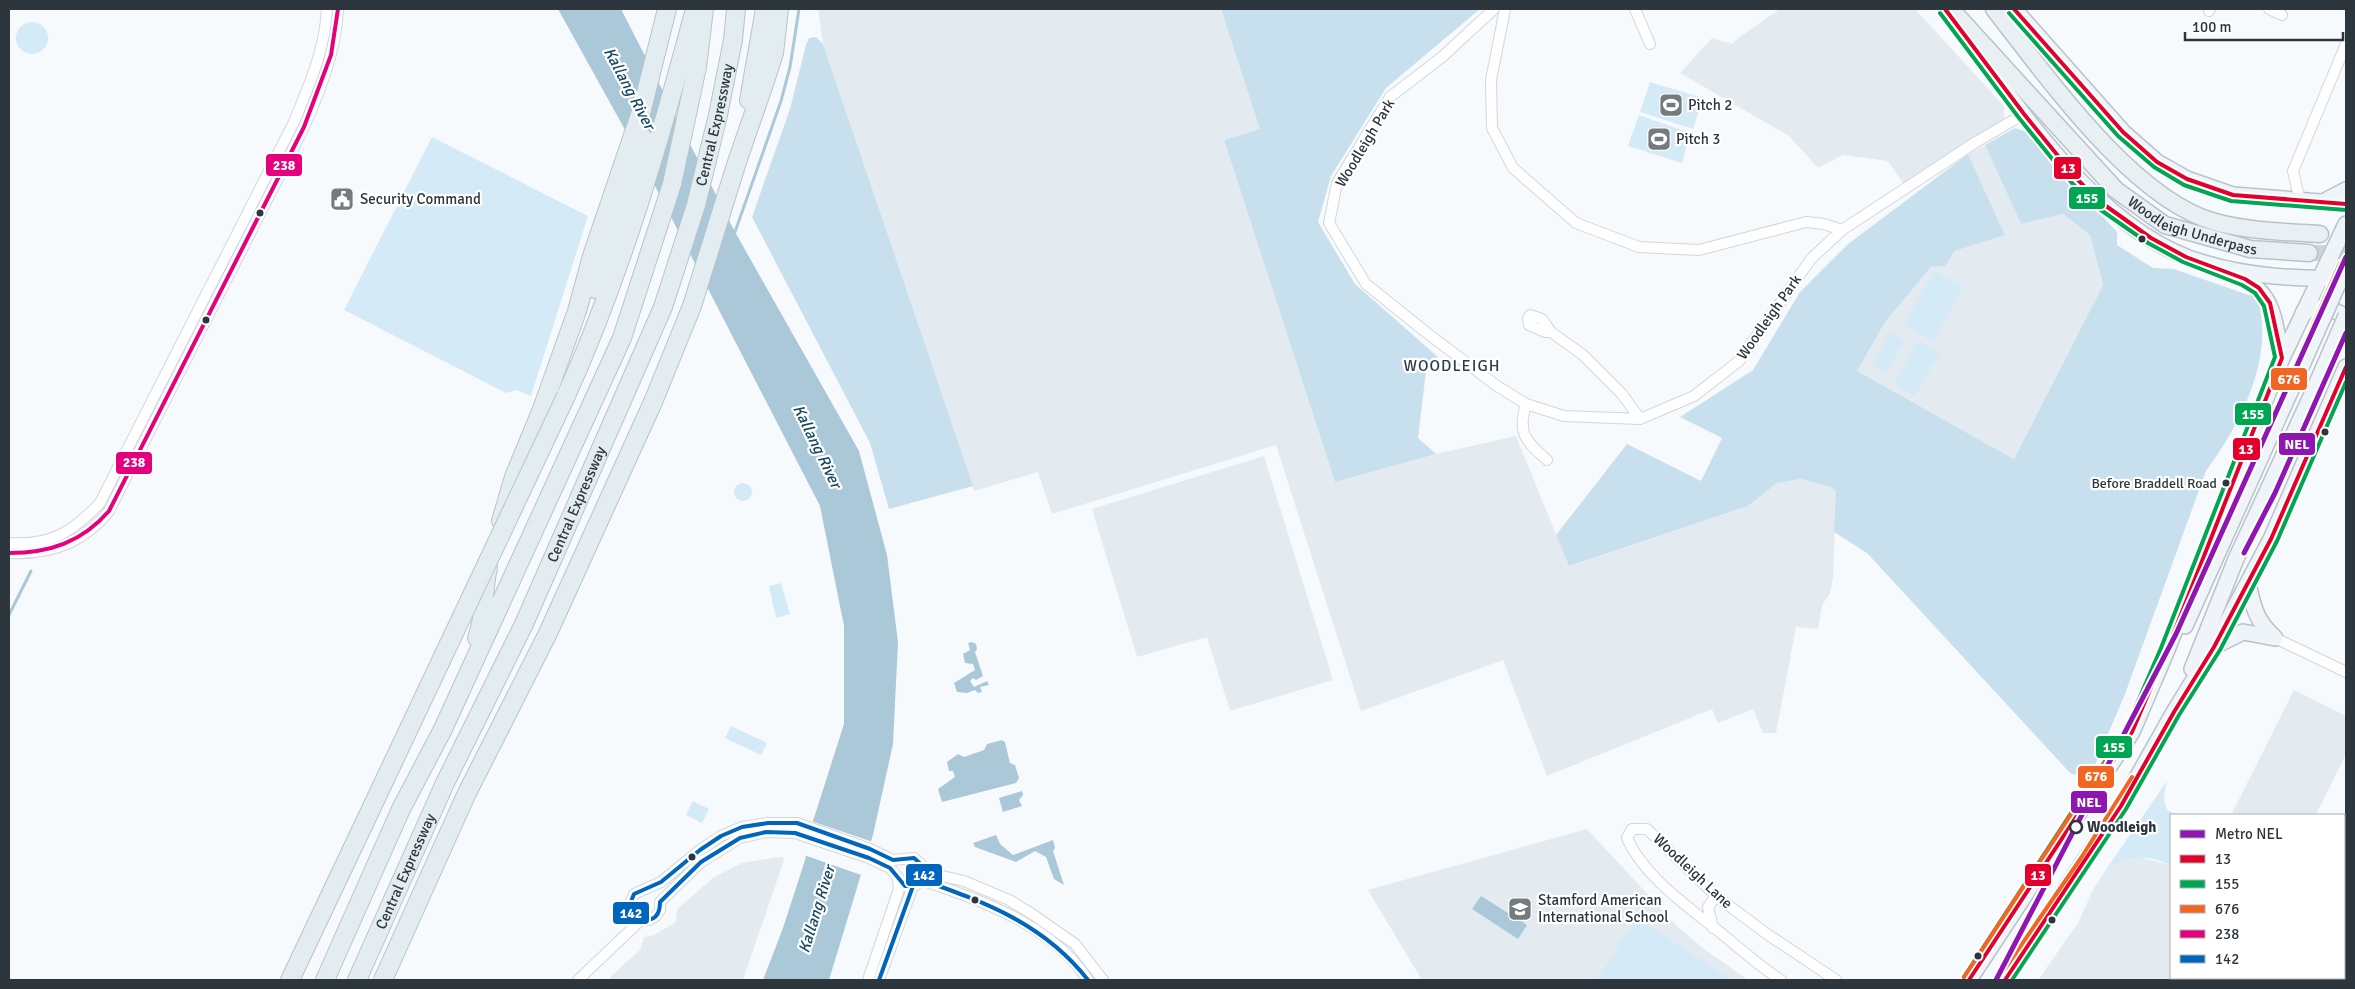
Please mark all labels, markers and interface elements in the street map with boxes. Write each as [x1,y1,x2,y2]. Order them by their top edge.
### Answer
scale bar [2185,10,2342,42]
text: 100 m [2192,18,2232,36]
water label: Kallang River [599,44,660,135]
street label: Central Expressway [692,62,737,188]
sports icon: Pitch 2 [1658,92,1684,118]
street label: Woodleigh Park [1332,95,1399,190]
place label: Pitch 2 [1688,96,1732,114]
sports icon: Pitch 3 [1646,126,1672,152]
place label: Pitch 3 [1676,130,1720,148]
line badge: 238 [265,153,303,177]
line badge: 13 [2053,156,2082,180]
text: 238 [273,157,296,174]
text: 13 [2060,160,2076,177]
public building icon: Security Command [329,186,355,212]
line badge: 155 [2068,186,2106,210]
place label: Security Command [360,190,481,208]
text: 155 [2076,190,2098,207]
street label: Woodleigh Underpass [2124,192,2258,258]
unlabelled marker [255,208,265,218]
unlabelled marker [2137,234,2147,244]
street label: Woodleigh Park [1733,271,1805,363]
unlabelled marker [201,315,211,325]
district label: WOODLEIGH [1404,356,1500,376]
line badge: 676 [2270,367,2308,391]
text: 676 [2278,371,2301,388]
water label: Kallang River [788,401,847,493]
line badge: 155 [2234,402,2272,426]
text: 155 [2242,406,2264,423]
unlabelled marker [2320,427,2330,437]
line badge: NEL [2278,432,2316,456]
text: NEL [2284,436,2310,453]
line badge: 13 [2232,437,2261,461]
text: 13 [2238,441,2254,458]
street label: Central Expressway [543,443,610,565]
line badge: 238 [115,451,153,475]
text: 238 [123,454,146,471]
place label: Before Braddell Road [2091,475,2217,492]
marker: Before Braddell Road [2221,478,2231,488]
line badge: 155 [2095,735,2133,759]
text: 155 [2103,739,2125,756]
line badge: 676 [2077,765,2115,789]
text: 676 [2085,768,2108,785]
line badge: NEL [2070,790,2108,814]
text: NEL [2076,794,2102,811]
street label: Central Expressway [372,811,439,932]
legend [2170,814,2345,979]
place label: Woodleigh [2087,818,2156,836]
marker: Woodleigh [2069,820,2083,834]
text: Metro NEL [2215,825,2283,843]
street label: Woodleigh Lane [1650,830,1736,912]
text: 13 [2215,850,2231,868]
unlabelled marker [687,852,697,862]
water label: Kallang River [794,861,840,955]
line badge: 142 [905,863,943,887]
line badge: 13 [2024,863,2052,887]
text: 142 [913,867,935,884]
text: 13 [2030,867,2046,884]
text: 155 [2215,875,2239,893]
place label: Stamford American International School [1538,891,1669,926]
unlabelled marker [970,895,980,905]
school or university icon: Stamford American International School [1507,896,1533,922]
text: 676 [2215,900,2239,918]
line badge: 142 [612,901,650,925]
text: 142 [620,905,642,922]
unlabelled marker [2047,915,2057,925]
text: 238 [2215,925,2239,943]
text: 142 [2215,950,2239,968]
unlabelled marker [1973,951,1983,961]

